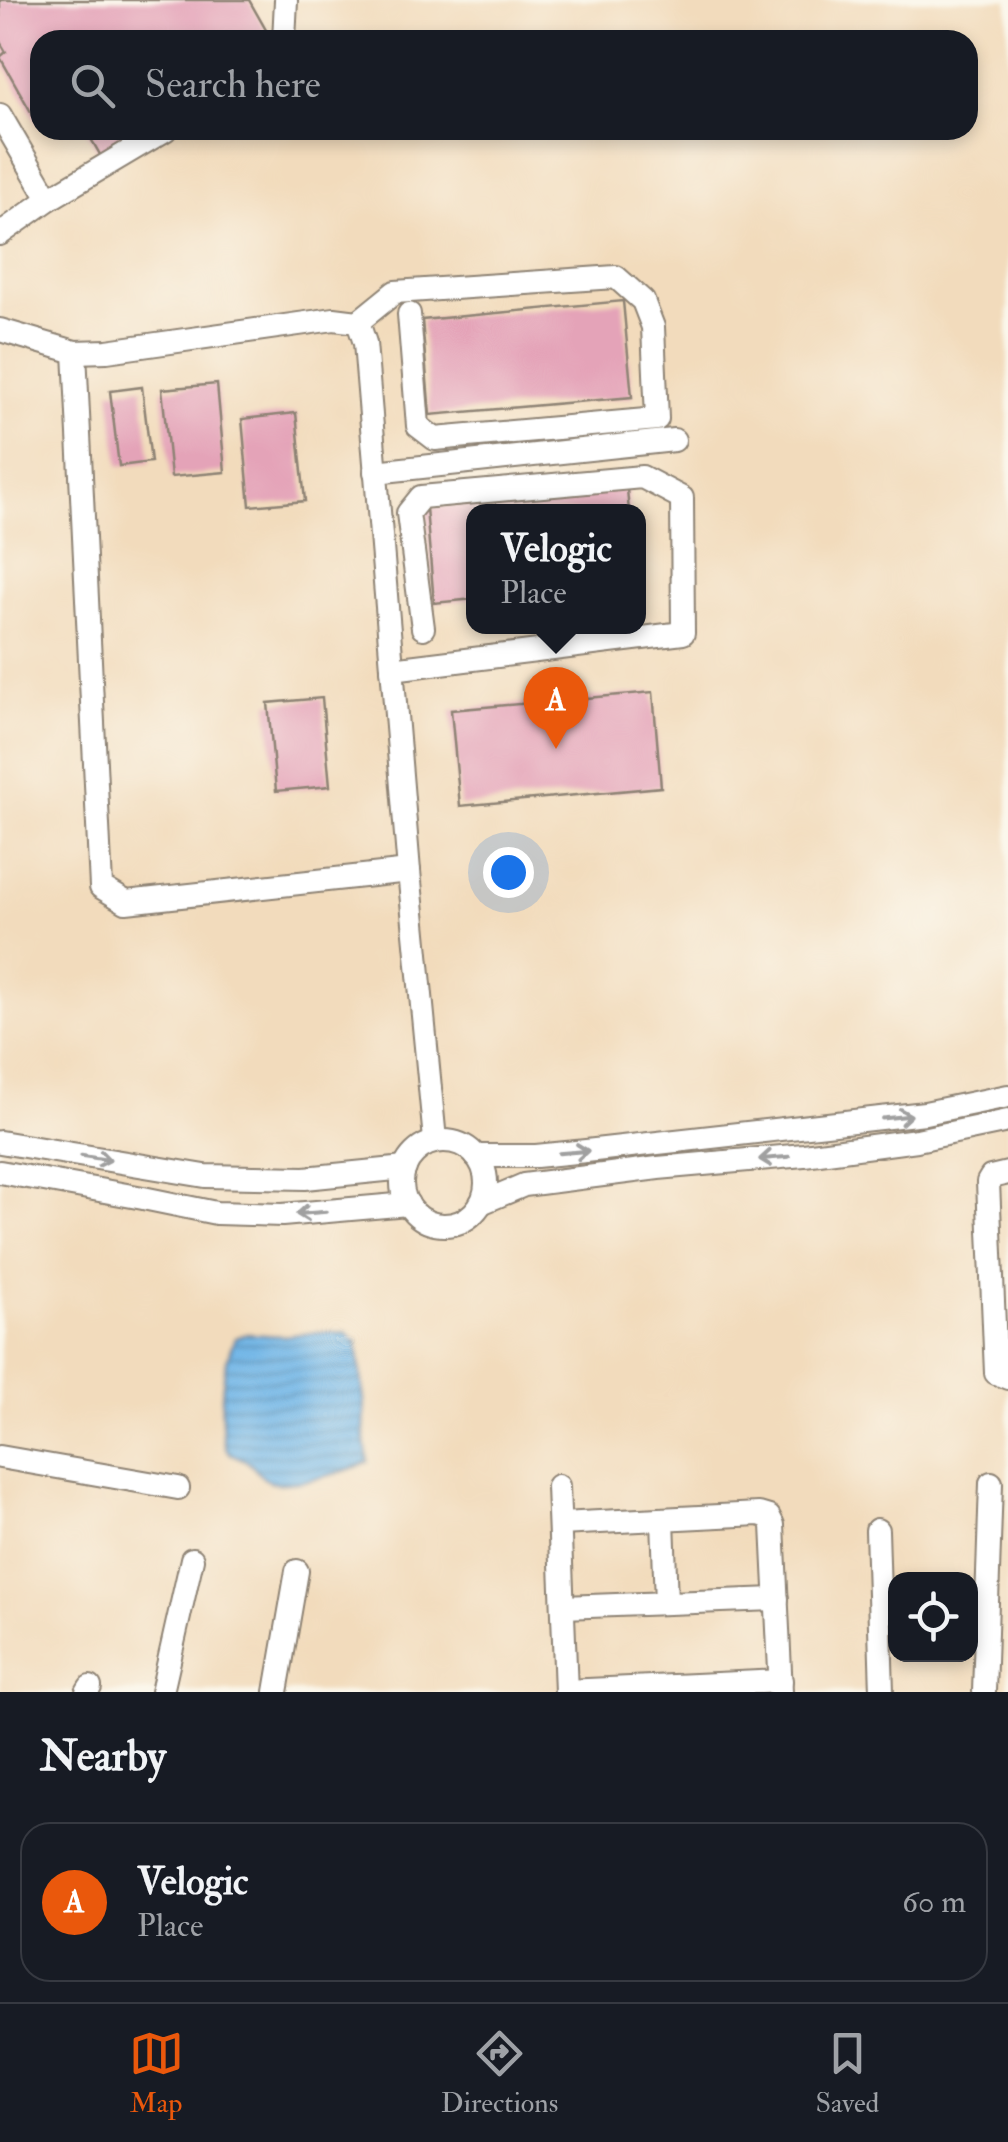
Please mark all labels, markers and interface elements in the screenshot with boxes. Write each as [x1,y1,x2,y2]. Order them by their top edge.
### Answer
search box [30,30,978,140]
icon: search [65,58,120,113]
text: Search here [145,61,321,109]
popup [466,504,646,634]
text: Velogic [500,525,612,573]
text: Place [500,573,567,613]
pin: A [524,666,588,749]
your location [483,847,534,898]
one-way arrow [880,1107,912,1126]
one-way arrow [557,1143,589,1162]
one-way arrow [758,1148,790,1167]
one-way arrow [79,1149,112,1168]
one-way arrow [295,1203,327,1222]
map controls [888,1572,978,1662]
button: locate [888,1572,978,1662]
text: Nearby [40,1731,166,1783]
text: Velogic [137,1858,248,1906]
text: A [64,1882,85,1922]
text: 60 m [902,1882,966,1922]
text: Place [137,1906,203,1946]
tab: Map [129,2026,184,2121]
tab: Directions [441,2026,558,2121]
tab: Saved [815,2026,879,2121]

